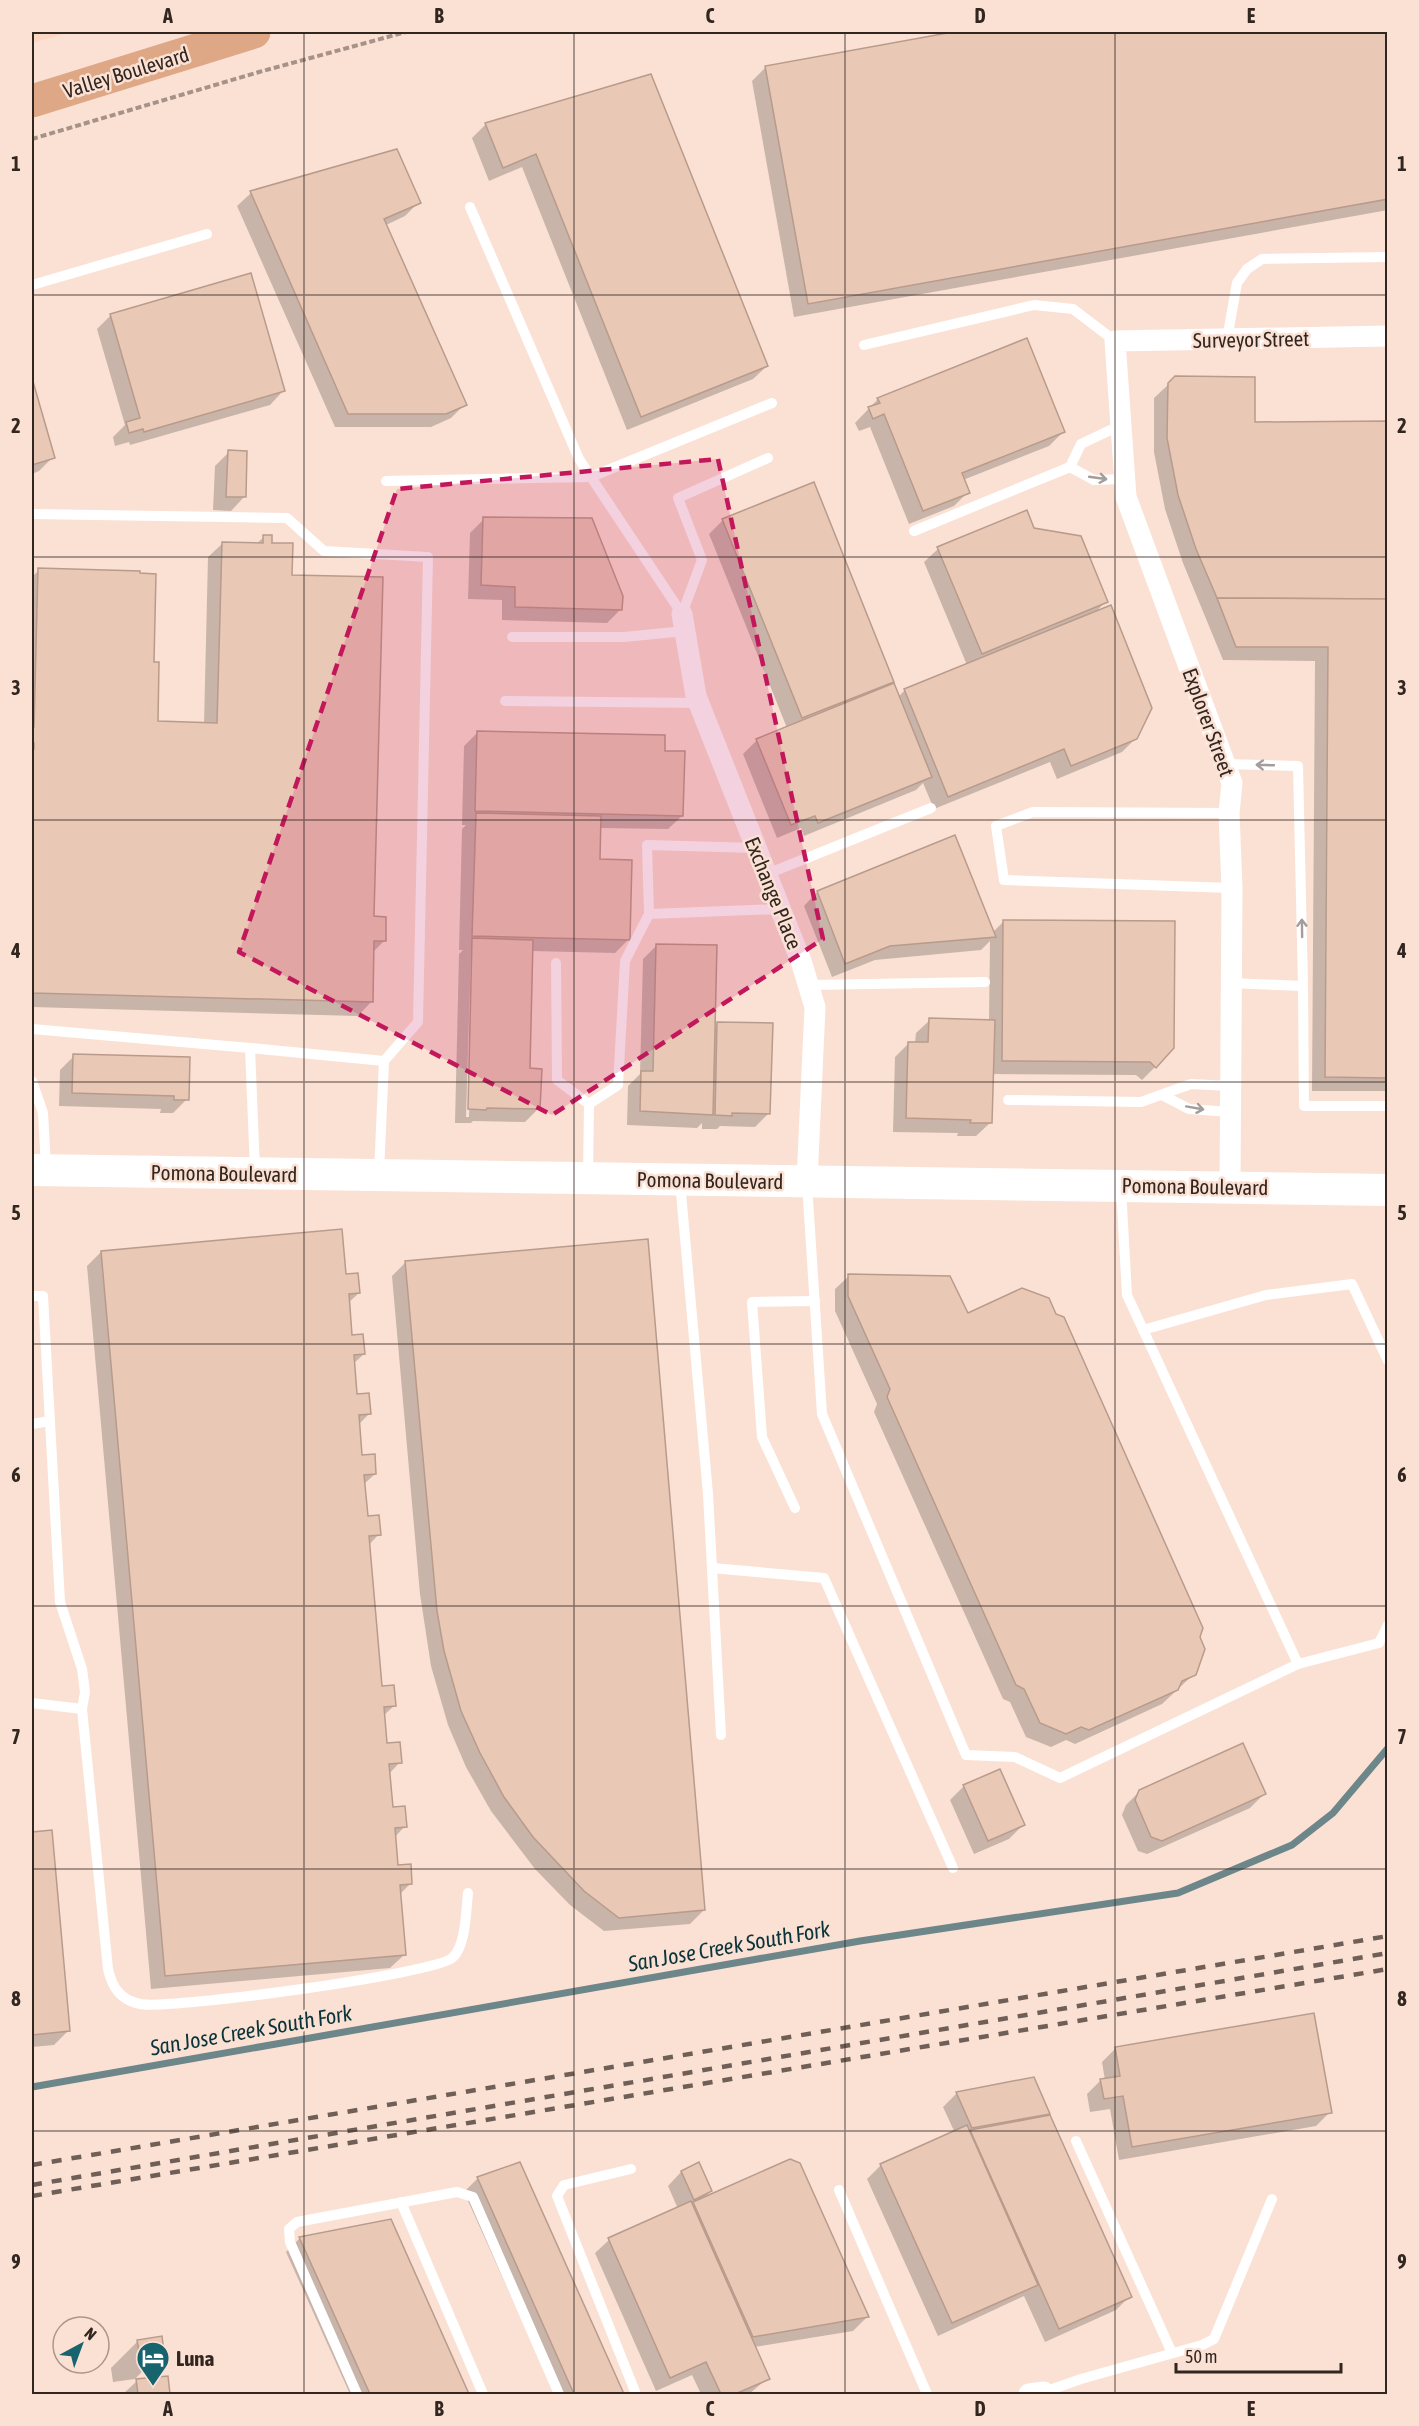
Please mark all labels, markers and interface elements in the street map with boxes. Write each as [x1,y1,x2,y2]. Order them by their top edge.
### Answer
text: A [162,4,173,27]
text: B [434,4,444,27]
text: C [706,4,715,27]
text: D [974,4,986,27]
text: E [1247,4,1256,27]
street label: Valley Boulevard [60,41,192,103]
text: 1 [11,152,21,175]
text: 1 [1397,152,1407,175]
street label: Surveyor Street [1193,326,1309,352]
text: 2 [11,414,21,437]
text: 2 [1397,414,1407,437]
one-way arrow [1088,472,1107,483]
street label: Explorer Street [1178,665,1240,779]
text: 3 [11,676,21,699]
text: 3 [1397,676,1407,699]
one-way arrow [1255,760,1275,771]
street label: Exchange Place [741,833,807,953]
one-way arrow [1296,918,1308,938]
text: 4 [10,939,21,962]
text: 4 [1396,939,1407,962]
one-way arrow [1185,1103,1204,1114]
street label: Pomona Boulevard [150,1160,298,1186]
street label: Pomona Boulevard [636,1167,784,1193]
street label: Pomona Boulevard [1121,1173,1269,1199]
text: 5 [11,1201,21,1224]
text: 5 [1397,1201,1407,1224]
text: 6 [11,1463,21,1486]
text: 6 [1397,1463,1407,1486]
text: 7 [11,1725,21,1748]
text: 7 [1397,1725,1407,1748]
water label: San Jose Creek South Fork [625,1915,832,1977]
text: 8 [11,1987,21,2010]
text: 8 [1397,1987,1407,2010]
water label: San Jose Creek South Fork [147,1999,354,2061]
text: 9 [11,2250,21,2273]
text: 9 [1397,2250,1407,2273]
north arrow [51,2315,111,2375]
text: N [81,2324,100,2344]
scale bar [1176,2336,1341,2374]
hotel icon: Luna [135,2340,171,2387]
place label: Luna [176,2346,214,2370]
text: 50 m [1185,2346,1217,2367]
text: A [162,2397,173,2420]
text: B [434,2397,444,2420]
text: C [706,2397,715,2420]
text: D [974,2397,986,2420]
text: E [1247,2397,1256,2420]

